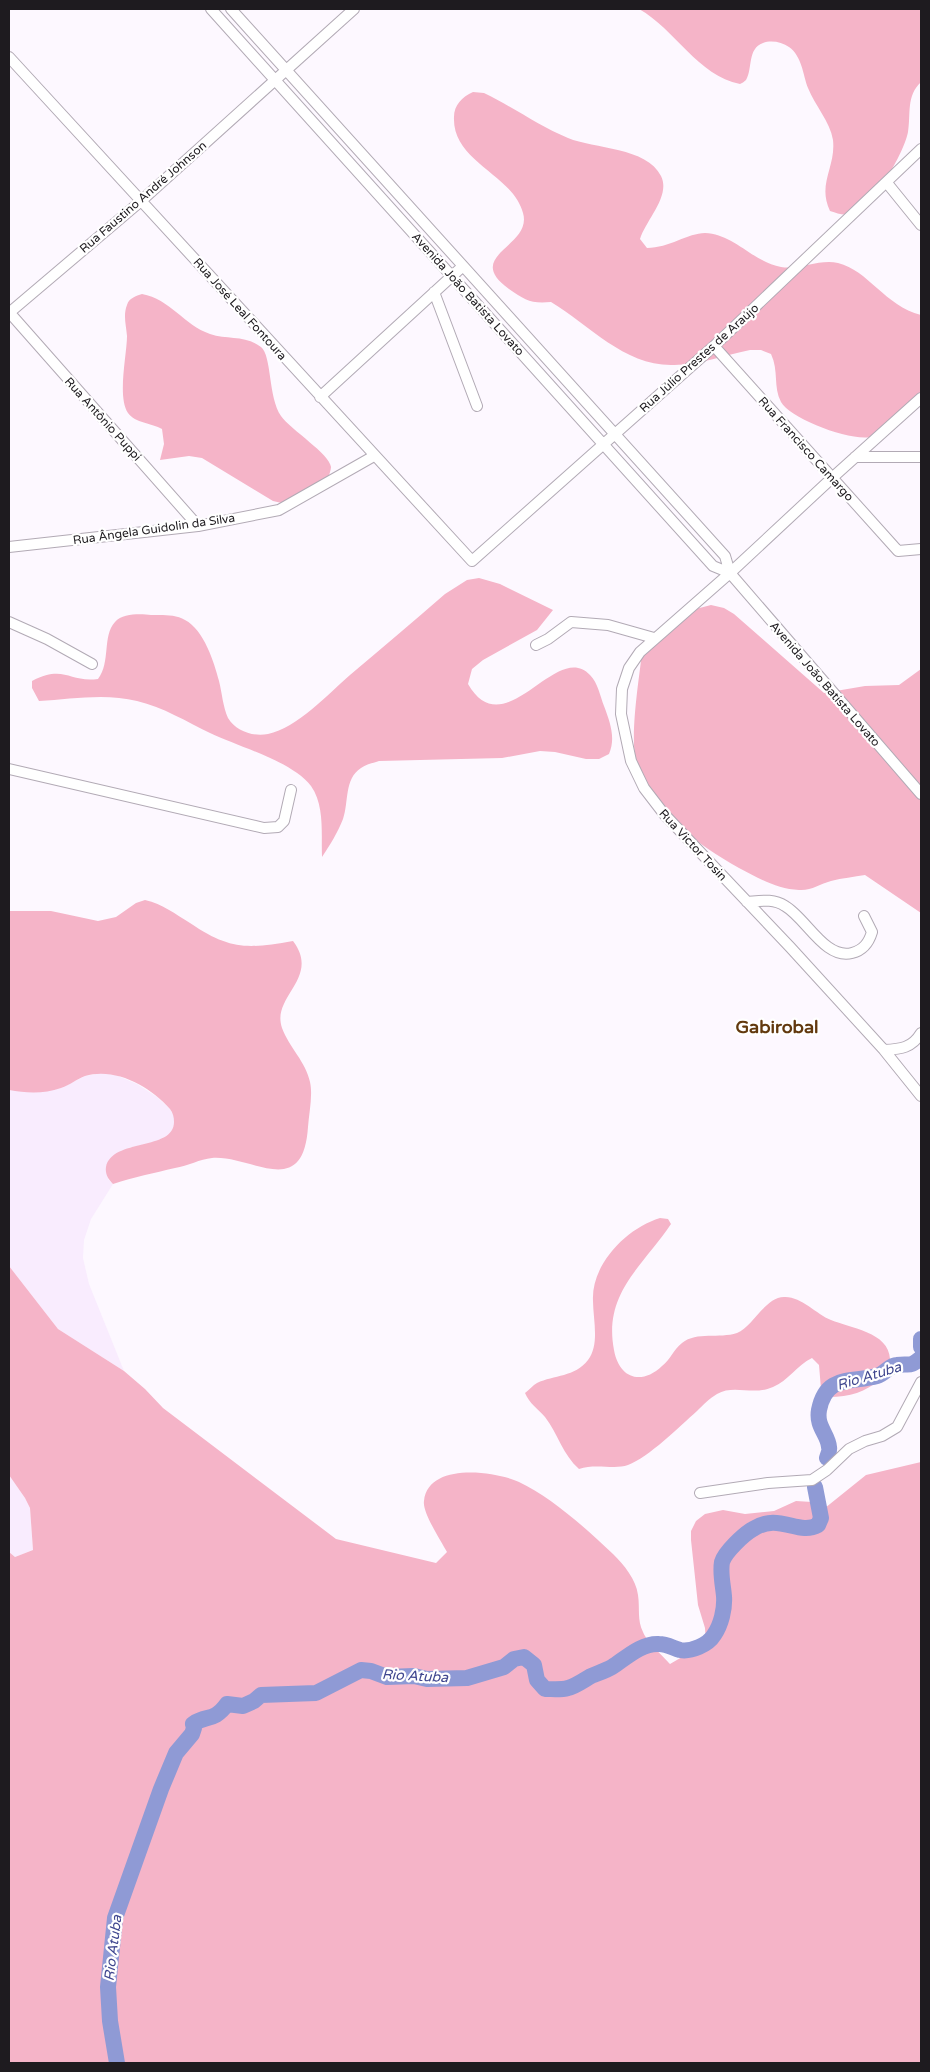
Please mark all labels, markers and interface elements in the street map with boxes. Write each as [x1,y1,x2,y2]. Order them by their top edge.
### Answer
street label: Rua Faustino André Johnson [77,138,209,256]
street label: Avenida João Batista Lovato [409,230,527,358]
street label: Rua José Leal Fontoura [190,255,290,363]
street label: Rua Júlio Prestes de Araújo [637,301,761,415]
street label: Rua Antônio Puppi [62,374,144,464]
street label: Rua Francisco Camargo [756,394,856,504]
street label: Rua Ângela Guidolin da Silva [72,511,236,547]
street label: Avenida João Batista Lovato [767,619,883,749]
street label: Rua Victor Tosin [656,806,730,884]
district label: Gabirobal [735,1016,819,1038]
water label: Rio Atuba [835,1358,904,1394]
water label: Rio Atuba [381,1666,450,1686]
water label: Rio Atuba [101,1913,126,1982]

